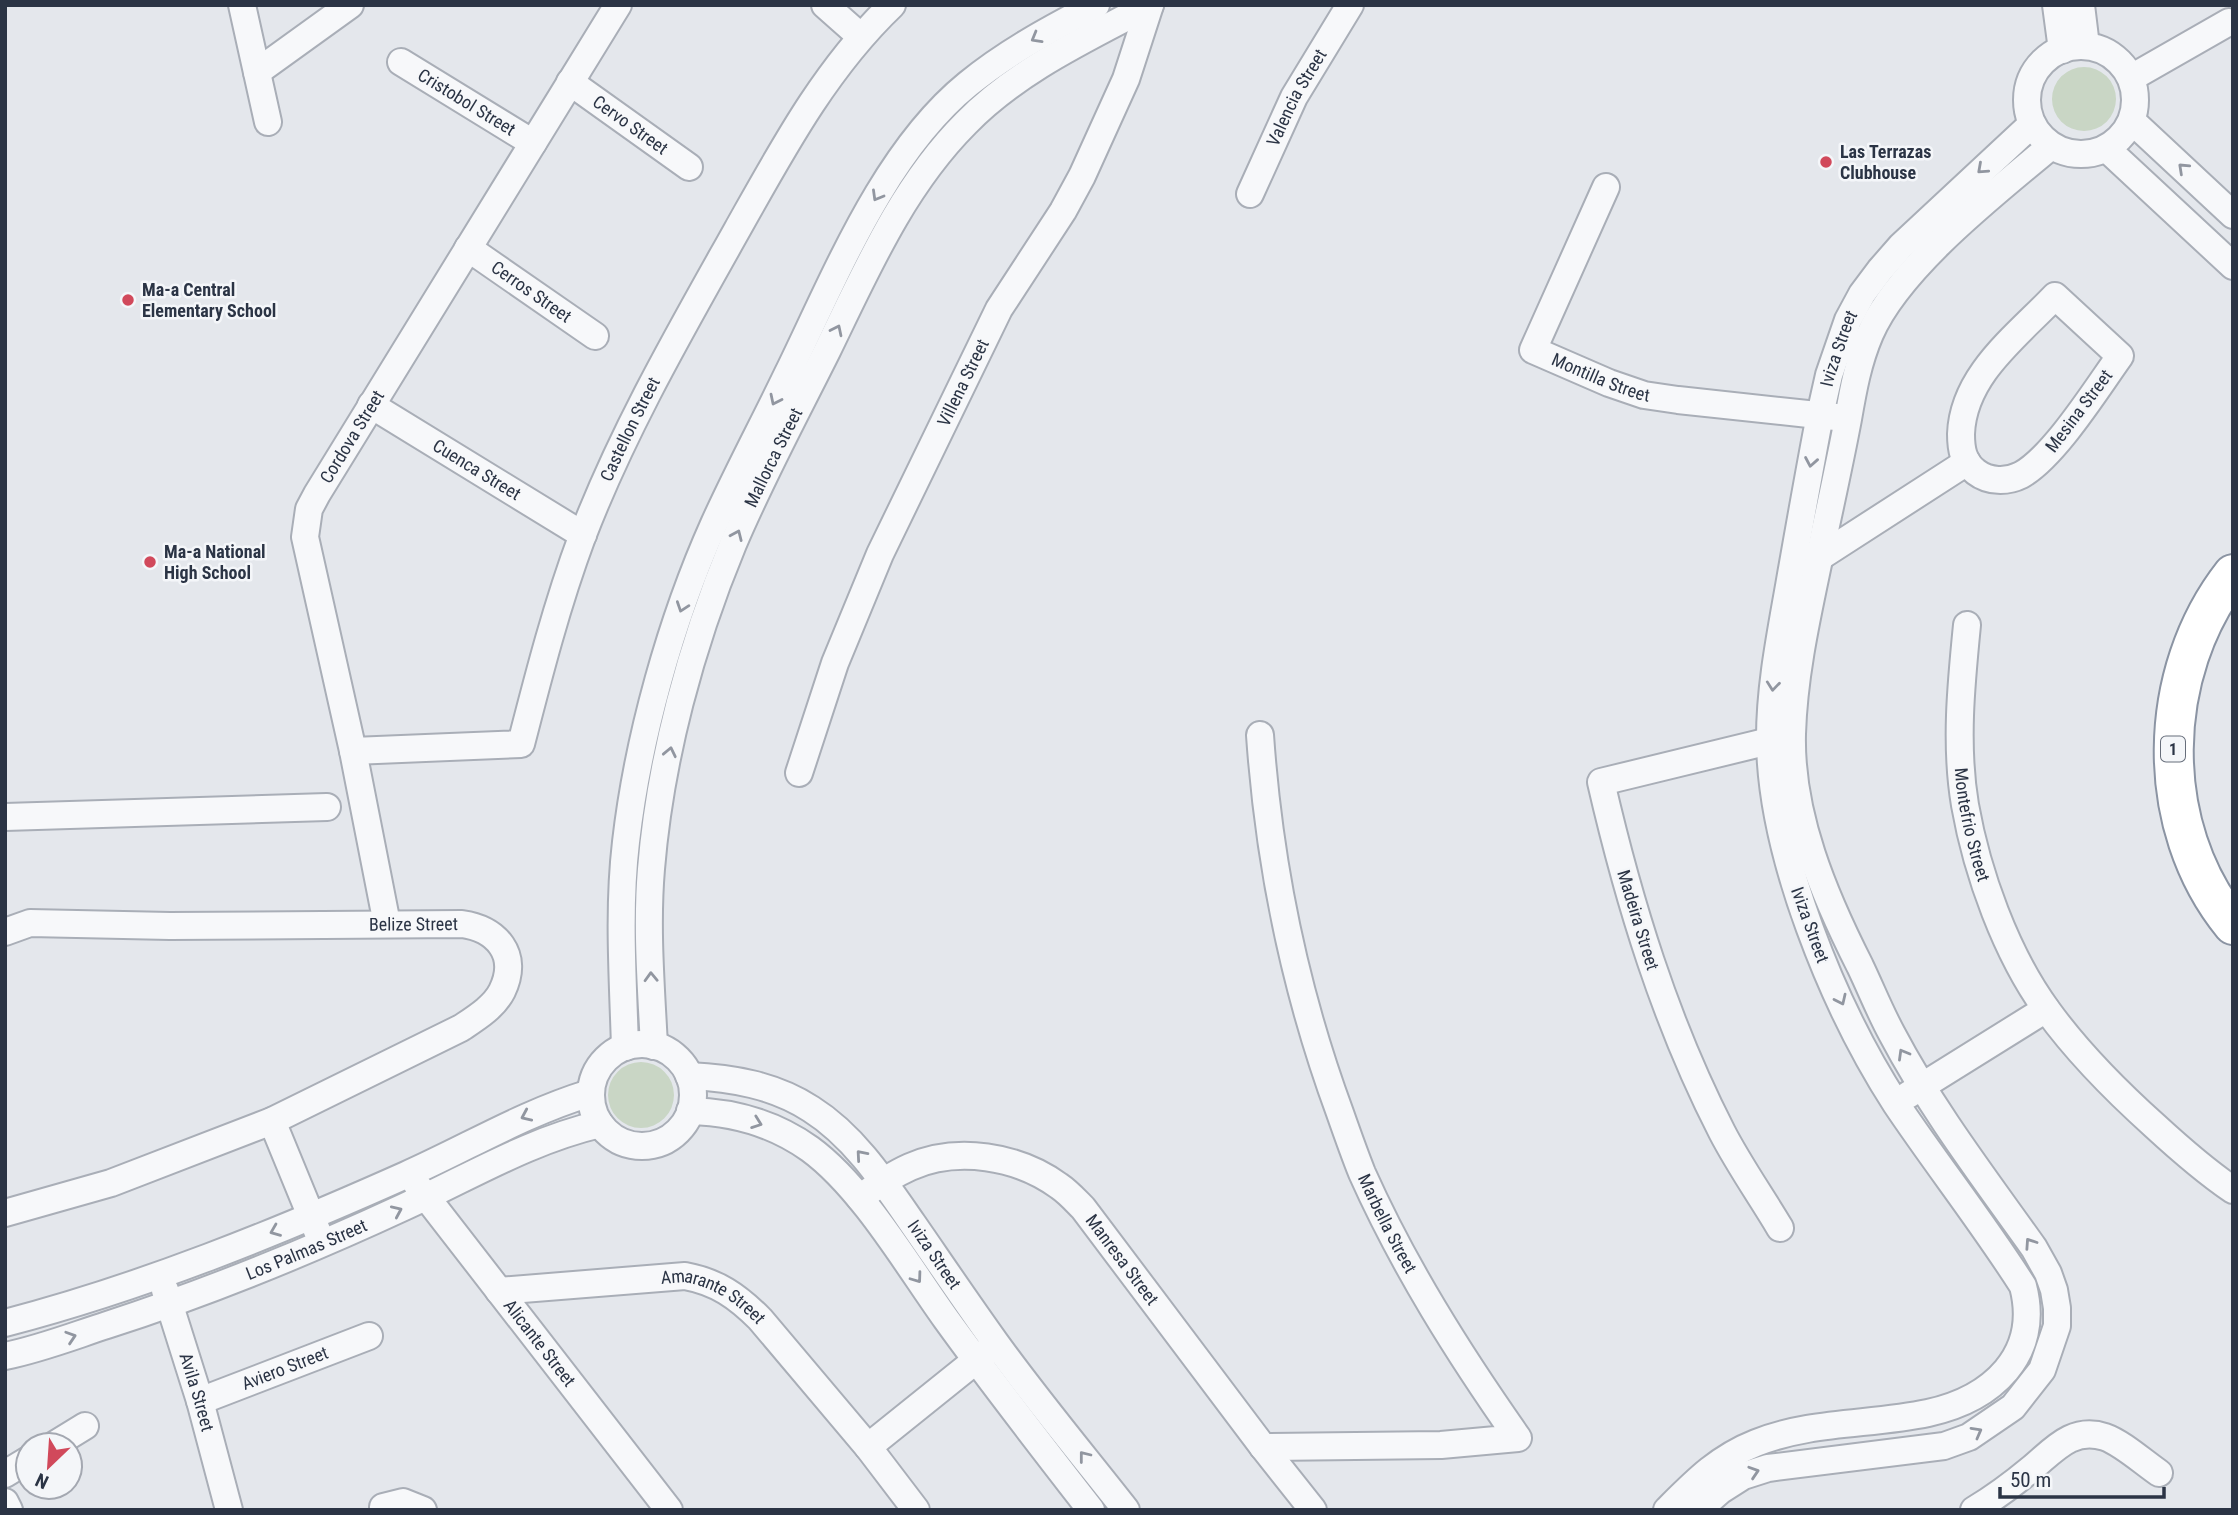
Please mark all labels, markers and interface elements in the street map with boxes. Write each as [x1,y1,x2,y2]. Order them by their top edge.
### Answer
one-way arrow [1031,30,1044,43]
street label: Valencia Street [1262,45,1331,149]
street label: Cristobol Street [414,64,520,140]
street label: Cervo Street [589,91,672,159]
place label: Las Terrazas Clubhouse [1840,141,1931,183]
marker: Las Terrazas Clubhouse [1818,154,1834,170]
one-way arrow [1977,161,1990,174]
one-way arrow [2178,164,2191,176]
one-way arrow [873,189,886,202]
street label: Cerros Street [487,256,576,327]
place label: Ma-a Central Elementary School [142,279,276,321]
marker: Ma-a Central Elementary School [120,292,136,308]
street label: Iviza Street [1816,306,1861,389]
one-way arrow [828,325,842,337]
street label: Villena Street [933,335,993,430]
street label: Montilla Street [1549,348,1651,406]
street label: Mesina Street [2041,365,2116,456]
street label: Castellon Street [595,373,664,484]
street label: Cordova Street [315,386,388,487]
one-way arrow [770,393,784,405]
street label: Mallorca Street [740,404,806,511]
street label: Cuenca Street [429,434,525,504]
one-way arrow [1804,456,1819,468]
one-way arrow [729,530,743,542]
place label: Ma-a National High School [164,541,266,583]
marker: Ma-a National High School [142,554,158,570]
one-way arrow [676,600,690,613]
one-way arrow [1765,681,1780,692]
road number: 1 [2161,736,2185,762]
one-way arrow [661,746,676,758]
street label: Montefrio Street [1951,767,1995,884]
street label: Madeira Street [1613,867,1664,973]
street label: Iviza Street [1787,884,1834,966]
street label: Belize Street [369,913,458,935]
one-way arrow [643,972,658,983]
one-way arrow [1833,993,1847,1005]
one-way arrow [1899,1048,1912,1061]
one-way arrow [521,1108,533,1122]
one-way arrow [750,1114,762,1128]
one-way arrow [857,1150,869,1163]
street label: Marbella Street [1354,1171,1421,1277]
one-way arrow [390,1205,402,1219]
street label: Manresa Street [1081,1210,1163,1309]
street label: Los Palmas Street [243,1214,370,1284]
street label: Iviza Street [903,1216,966,1293]
one-way arrow [270,1222,282,1236]
one-way arrow [2025,1237,2038,1250]
street label: Amarante Street [660,1265,770,1328]
one-way arrow [909,1270,921,1283]
street label: Alicante Street [500,1295,580,1390]
one-way arrow [64,1331,76,1345]
street label: Aviero Street [239,1342,331,1394]
street label: Avila Street [175,1350,219,1434]
one-way arrow [1970,1427,1982,1440]
north arrow [14,1431,84,1501]
one-way arrow [1080,1451,1092,1464]
scale bar [2000,1456,2164,1500]
one-way arrow [1748,1466,1760,1480]
text: N [32,1468,52,1494]
text: 50 m [2010,1468,2051,1492]

